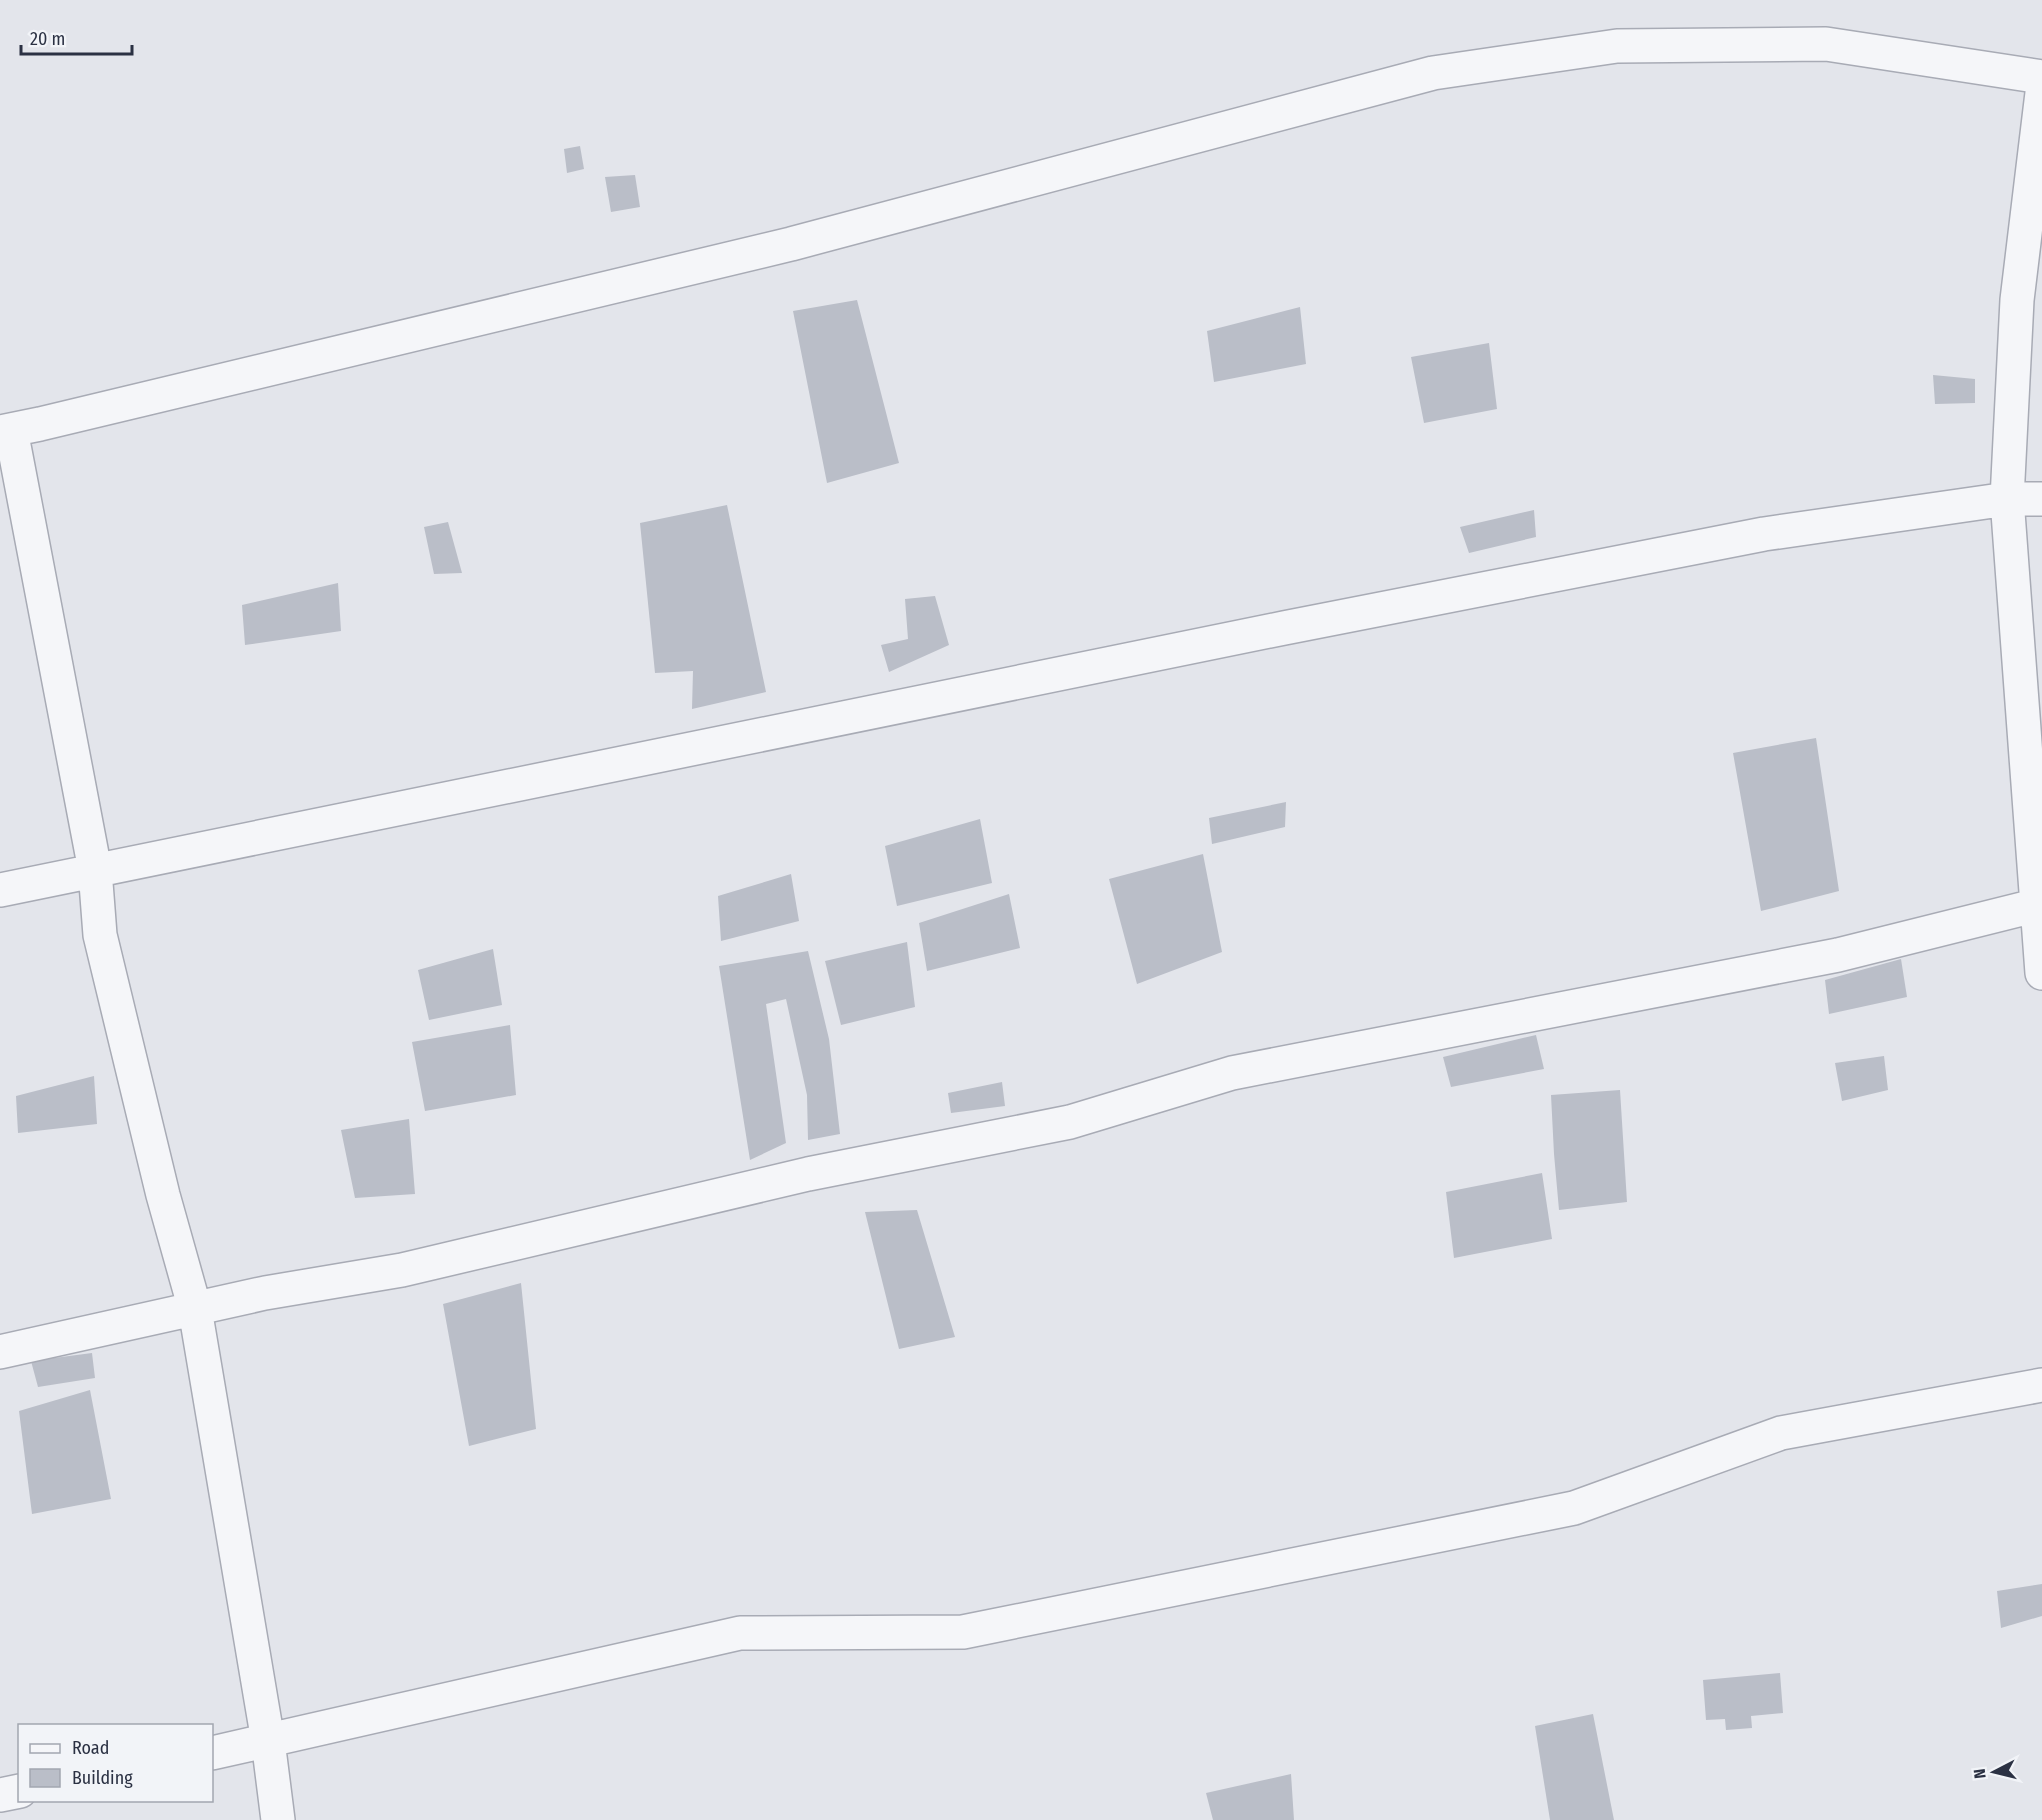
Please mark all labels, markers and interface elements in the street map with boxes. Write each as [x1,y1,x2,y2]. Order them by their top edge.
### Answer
scale bar [21,18,132,56]
text: 20 m [30,28,65,50]
legend [18,1724,213,1802]
text: Road [72,1737,109,1759]
north arrow [1964,1742,2024,1802]
text: Building [72,1767,133,1789]
text: N [1970,1768,1990,1780]

